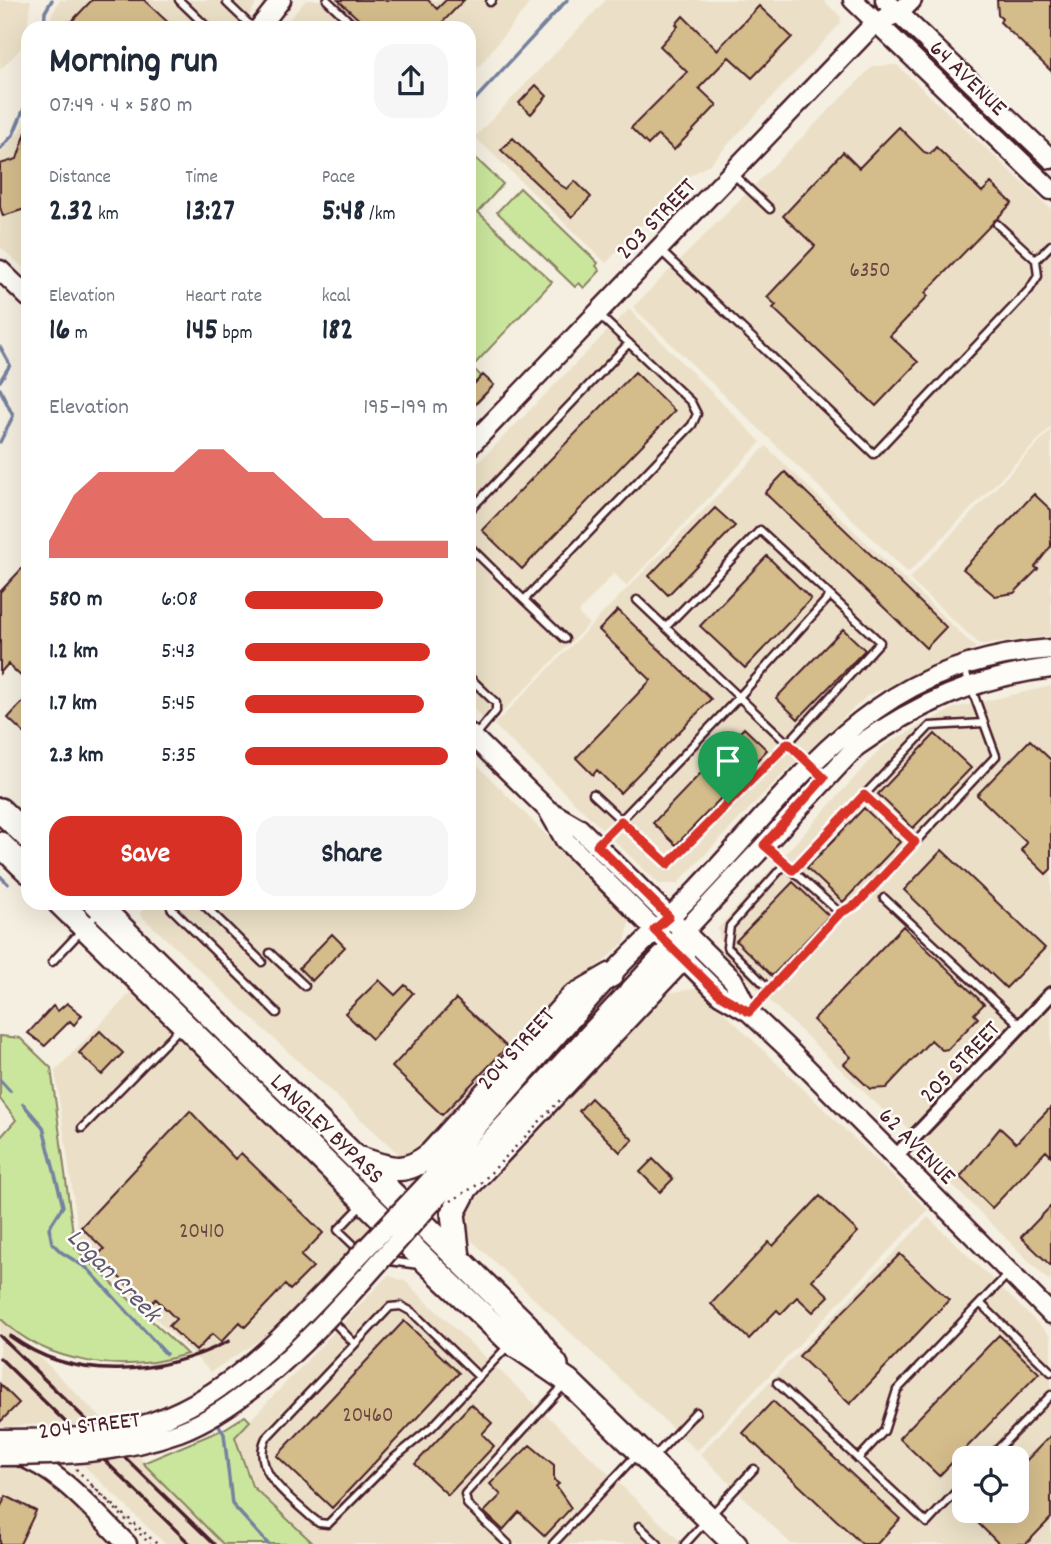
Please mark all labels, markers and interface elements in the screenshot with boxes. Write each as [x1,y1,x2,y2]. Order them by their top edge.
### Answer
street label: 64 AVENUE [920,33,1014,125]
text: Morning run [49,36,218,91]
button: share [374,44,448,118]
text: 07:49 · 4 × 580 m [49,90,193,123]
text: Distance [49,165,111,192]
text: Time [185,165,218,192]
text: Pace [322,165,355,192]
street label: 203 STREET [609,171,705,269]
text: 2.32 [49,192,94,235]
text: 13:27 [185,192,235,235]
text: 5:48 [322,192,365,235]
text: km [94,202,119,229]
text: /km [365,202,396,229]
house number: 6350 [850,257,890,287]
text: Elevation [49,284,115,311]
text: Heart rate [185,284,262,311]
text: kcal [322,284,351,311]
text: 16 [49,311,70,354]
text: 145 [185,311,218,354]
text: 182 [322,311,353,354]
text: m [70,321,88,348]
text: bpm [218,321,253,348]
text: Elevation [49,392,129,425]
text: 195–199 m [363,392,448,425]
text: 580 m [49,584,102,617]
text: 6:08 [161,584,198,617]
text: 1.2 km [49,636,98,669]
text: 5:43 [161,636,195,669]
text: 1.7 km [49,688,97,721]
text: 5:45 [161,688,196,721]
pin [698,731,758,803]
text: 2.3 km [49,740,104,773]
text: 5:35 [161,740,196,773]
icon: arrive [709,742,747,780]
button: Save [49,816,242,896]
button: Share [256,816,448,896]
street label: 204 STREET [470,1000,564,1099]
street label: 205 STREET [913,1014,1010,1112]
street label: LANGLEY BYPASS [261,1067,391,1194]
street label: 62 AVENUE [869,1101,962,1194]
house number: 20410 [179,1218,225,1248]
water label: Logan Creek [57,1221,170,1334]
house number: 20460 [342,1402,394,1432]
street label: 204 STREET [37,1404,143,1450]
map controls [952,1446,1029,1523]
button: locate [952,1446,1029,1523]

